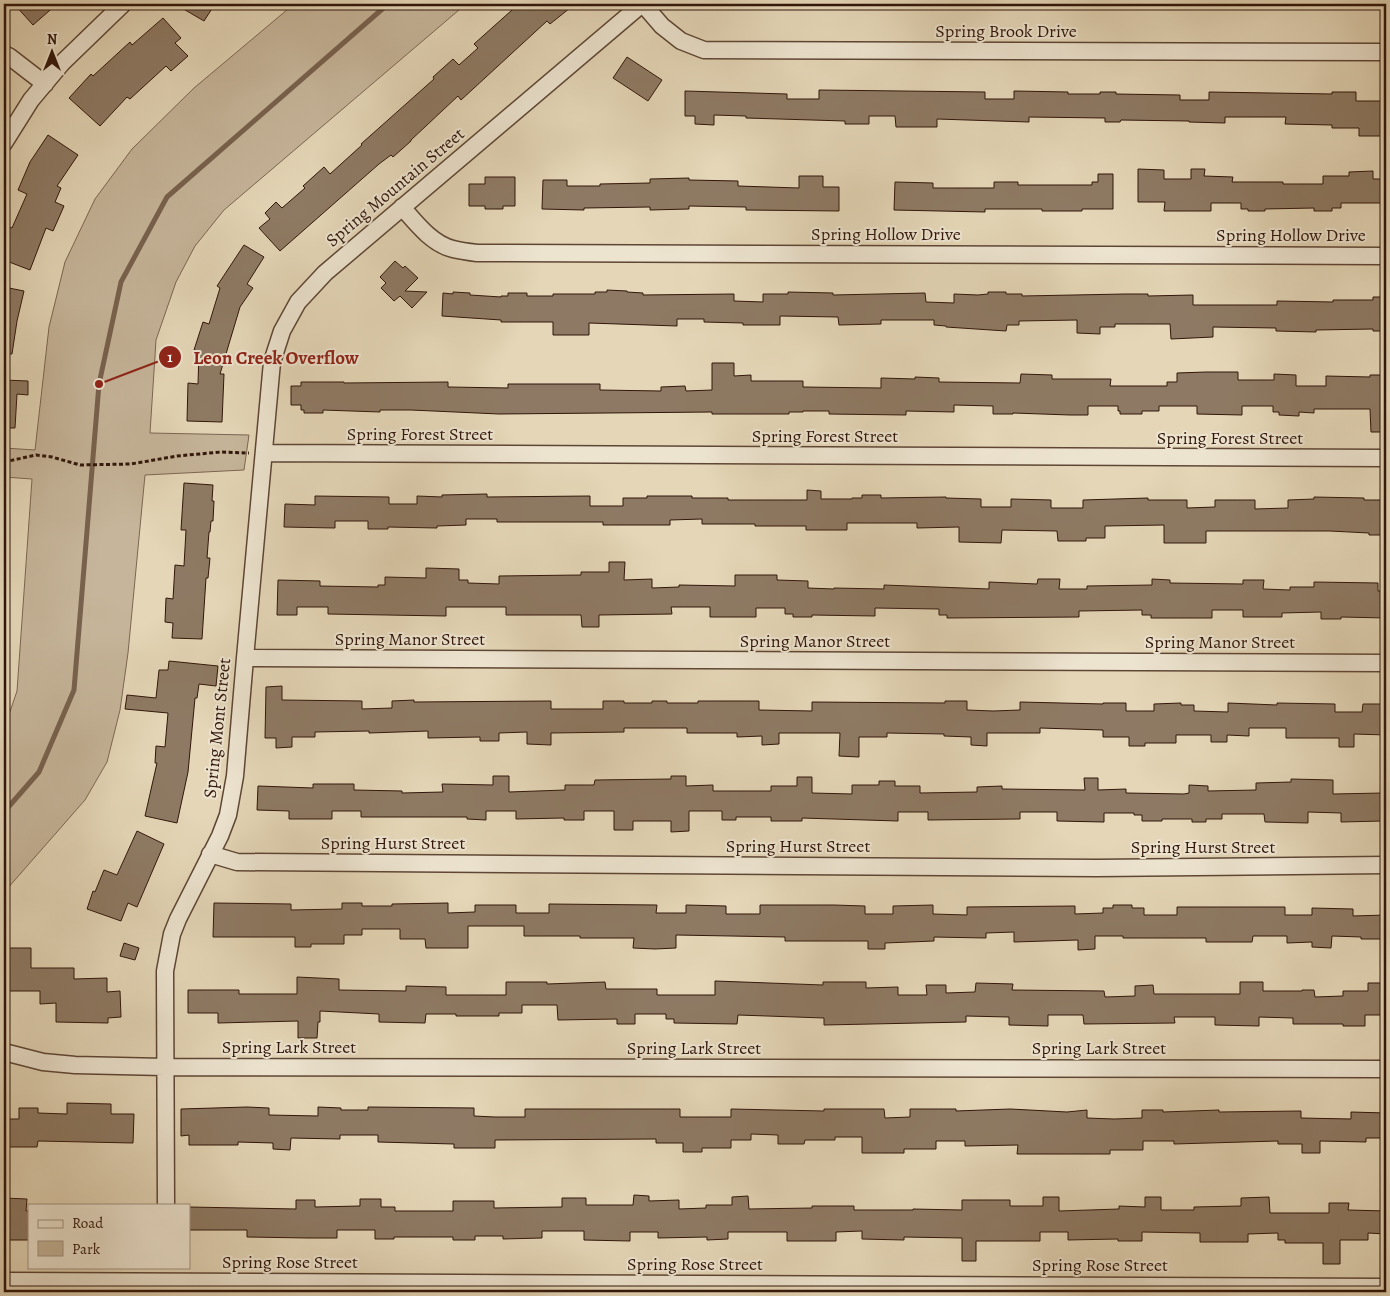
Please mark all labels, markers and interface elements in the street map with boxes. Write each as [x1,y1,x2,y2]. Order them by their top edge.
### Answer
street label: Spring Brook Drive [935,19,1077,43]
north arrow [28,28,78,78]
text: N [47,30,57,49]
street label: Spring Mountain Street [321,122,469,252]
street label: Spring Hollow Drive [811,222,961,246]
street label: Spring Hollow Drive [1216,223,1366,247]
callout: Leon Creek Overflow [158,340,368,374]
text: Leon Creek Overflow [193,345,360,371]
text: 1 [167,347,173,367]
street label: Spring Forest Street [347,422,493,446]
street label: Spring Forest Street [752,424,898,448]
street label: Spring Forest Street [1157,426,1303,450]
street label: Spring Manor Street [335,627,485,651]
street label: Spring Manor Street [740,629,890,653]
street label: Spring Manor Street [1145,630,1295,654]
street label: Spring Mont Street [198,657,236,799]
street label: Spring Hurst Street [321,831,465,855]
street label: Spring Hurst Street [726,834,870,858]
street label: Spring Hurst Street [1131,835,1275,859]
street label: Spring Lark Street [222,1035,356,1059]
street label: Spring Lark Street [627,1036,761,1060]
street label: Spring Lark Street [1032,1036,1166,1060]
legend [28,1204,190,1268]
text: Road [72,1213,104,1233]
text: Park [72,1239,101,1259]
street label: Spring Rose Street [222,1250,358,1274]
street label: Spring Rose Street [627,1252,763,1276]
street label: Spring Rose Street [1032,1253,1168,1277]

